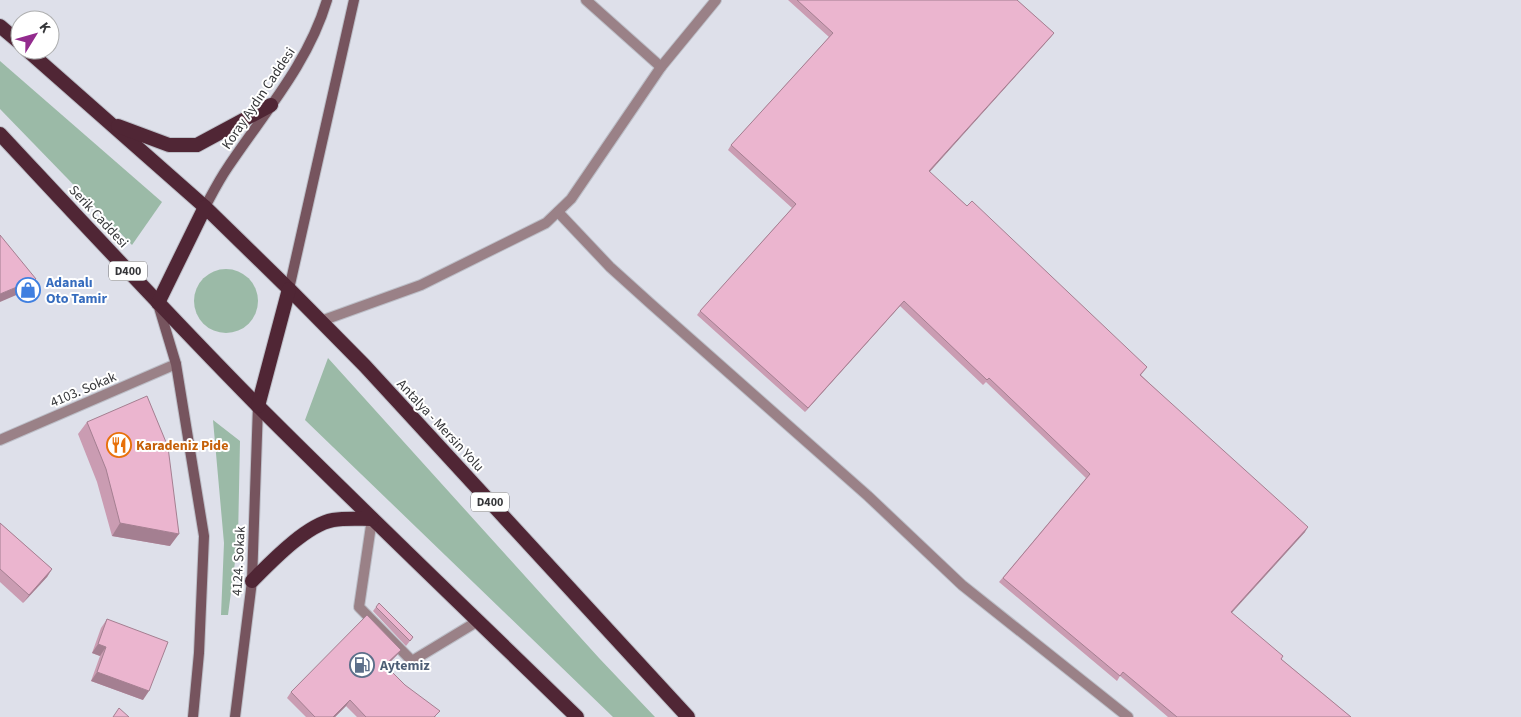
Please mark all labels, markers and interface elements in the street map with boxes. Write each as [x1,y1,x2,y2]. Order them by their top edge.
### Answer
north arrow [10,10,60,60]
text: K [34,18,55,38]
street label: Koray Aydın Caddesi [217,44,300,153]
street label: Serik Caddesi [64,181,133,252]
road number: D400 [109,262,147,280]
place label: Adanalı Oto Tamir [45,273,107,309]
shop icon: Adanalı Oto Tamir [15,277,41,303]
street label: 4103. Sokak [47,367,120,413]
street label: Antalya - Mersin Yolu [392,375,489,476]
restaurant icon: Karadeniz Pide [106,432,132,458]
place label: Karadeniz Pide [136,436,228,456]
road number: D400 [471,492,509,512]
street label: 4124. Sokak [227,526,251,597]
fuel station icon: Aytemiz [349,652,375,678]
place label: Aytemiz [379,656,430,676]

